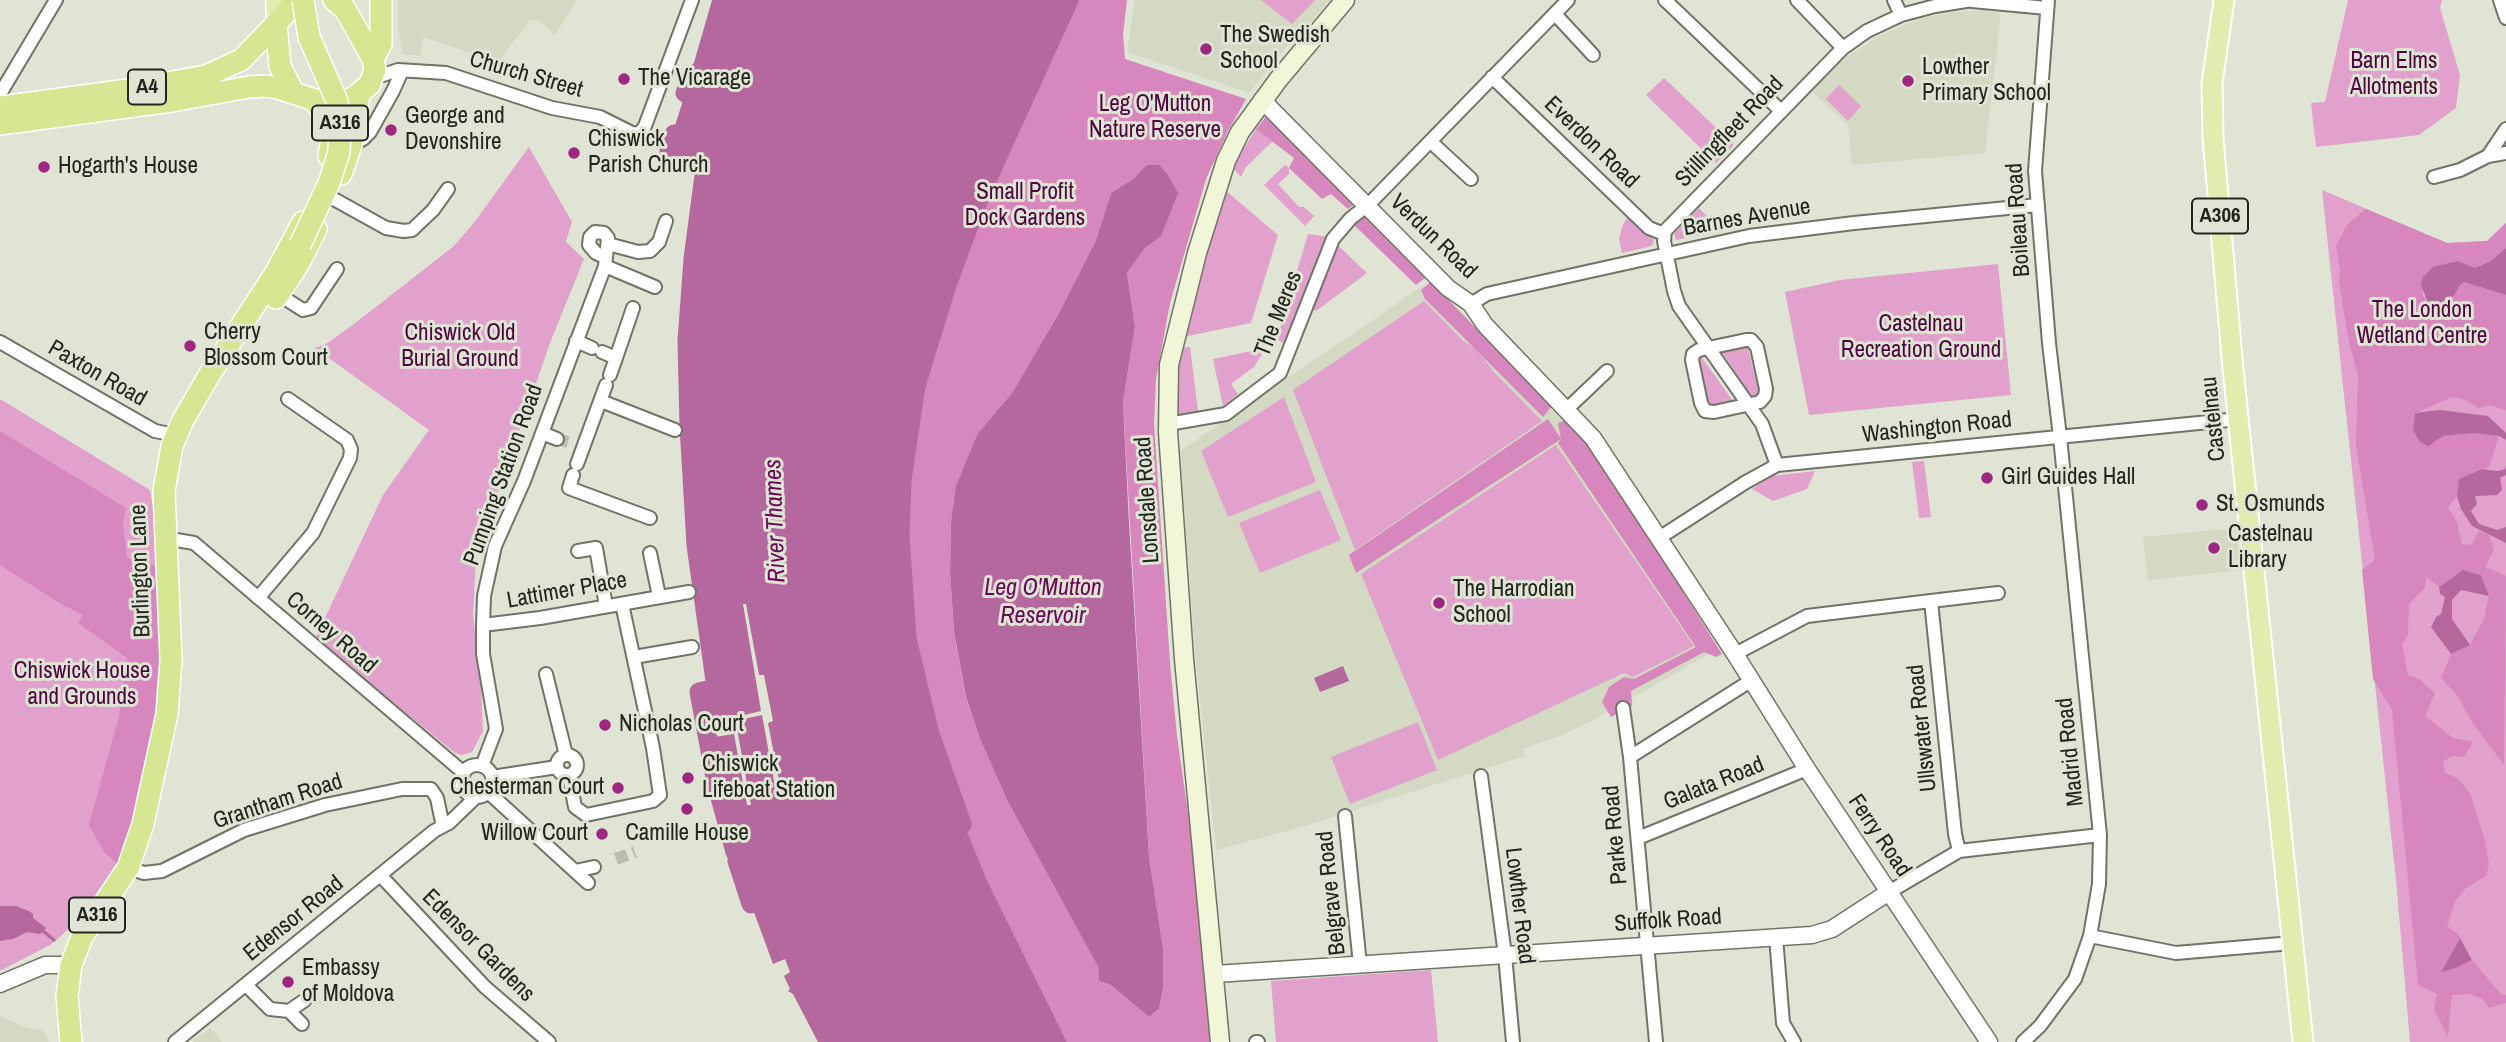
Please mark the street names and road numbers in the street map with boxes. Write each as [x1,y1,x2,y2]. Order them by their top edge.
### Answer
street label: Church Street [466,46,586,104]
road number: A4 [128,70,166,104]
street label: Stillingfleet Road [1670,71,1790,193]
street label: Everdon Road [1538,91,1644,195]
road number: A316 [312,106,368,140]
street label: Boileau Road [2001,162,2037,278]
street label: Verdun Road [1384,189,1482,285]
street label: Barnes Avenue [1681,193,1813,243]
road number: A306 [2192,198,2248,234]
street label: The Meres [1249,267,1309,361]
street label: Paxton Road [43,335,151,413]
street label: Castelnau [2196,375,2232,463]
street label: Pumping Station Road [458,381,550,569]
street label: Washington Road [1861,406,2013,450]
street label: Lonsdale Road [1130,436,1166,564]
street label: Burlington Lane [125,504,157,638]
street label: Lattimer Place [505,567,629,615]
street label: Corney Road [280,586,382,680]
street label: Ullswater Road [1903,663,1943,793]
street label: Madrid Road [2052,696,2090,808]
street label: Galata Road [1660,751,1768,817]
street label: Grantham Road [210,768,346,836]
street label: Parke Road [1598,784,1634,886]
street label: Ferry Road [1841,790,1917,882]
street label: Belgrave Road [1312,830,1352,956]
street label: Lowther Road [1498,846,1540,966]
street label: Edensor Road [238,870,350,968]
street label: Edensor Gardens [416,884,540,1008]
road number: A316 [69,898,125,932]
street label: Suffolk Road [1613,903,1723,939]

